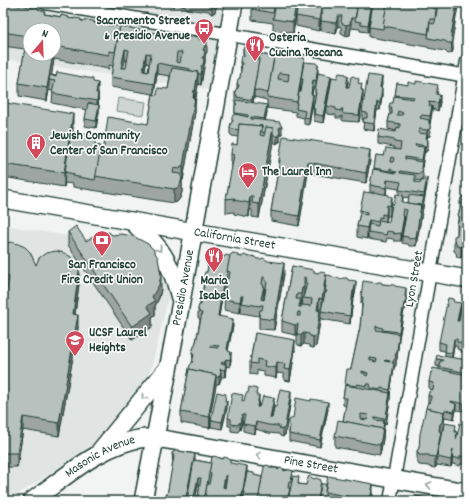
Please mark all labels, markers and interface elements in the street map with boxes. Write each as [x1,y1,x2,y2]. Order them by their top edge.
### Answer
place label: Sacramento Street & Presidio Avenue [96,12,190,46]
bus stop icon: Sacramento Street & Presidio Avenue [193,17,215,45]
north arrow [22,22,62,62]
text: N [39,26,50,43]
place label: Osteria Cucina Toscana [269,29,343,63]
restaurant icon: Osteria Cucina Toscana [244,34,266,62]
place label: Jewish Community Center of San Francisco [50,127,168,161]
building icon: Jewish Community Center of San Francisco [25,132,47,160]
hotel icon: The Laurel Inn [237,161,259,189]
place label: The Laurel Inn [262,163,332,182]
street label: California Street [192,223,277,255]
bank icon: San Francisco Fire Credit Union [91,229,113,257]
one-way arrow [154,245,161,252]
restaurant icon: Maria Isabel [203,245,225,273]
street label: Presidio Avenue [167,248,200,328]
street label: Lyon Street [401,249,429,309]
place label: San Francisco Fire Credit Union [61,256,143,290]
place label: Maria Isabel [199,272,230,306]
place label: UCSF Laurel Heights [89,324,148,358]
school or university icon: UCSF Laurel Heights [64,329,86,357]
one-way arrow [142,393,149,400]
street label: Masonic Avenue [61,430,137,483]
street label: Pine Street [282,451,340,479]
one-way arrow [256,452,262,460]
one-way arrow [425,481,432,490]

